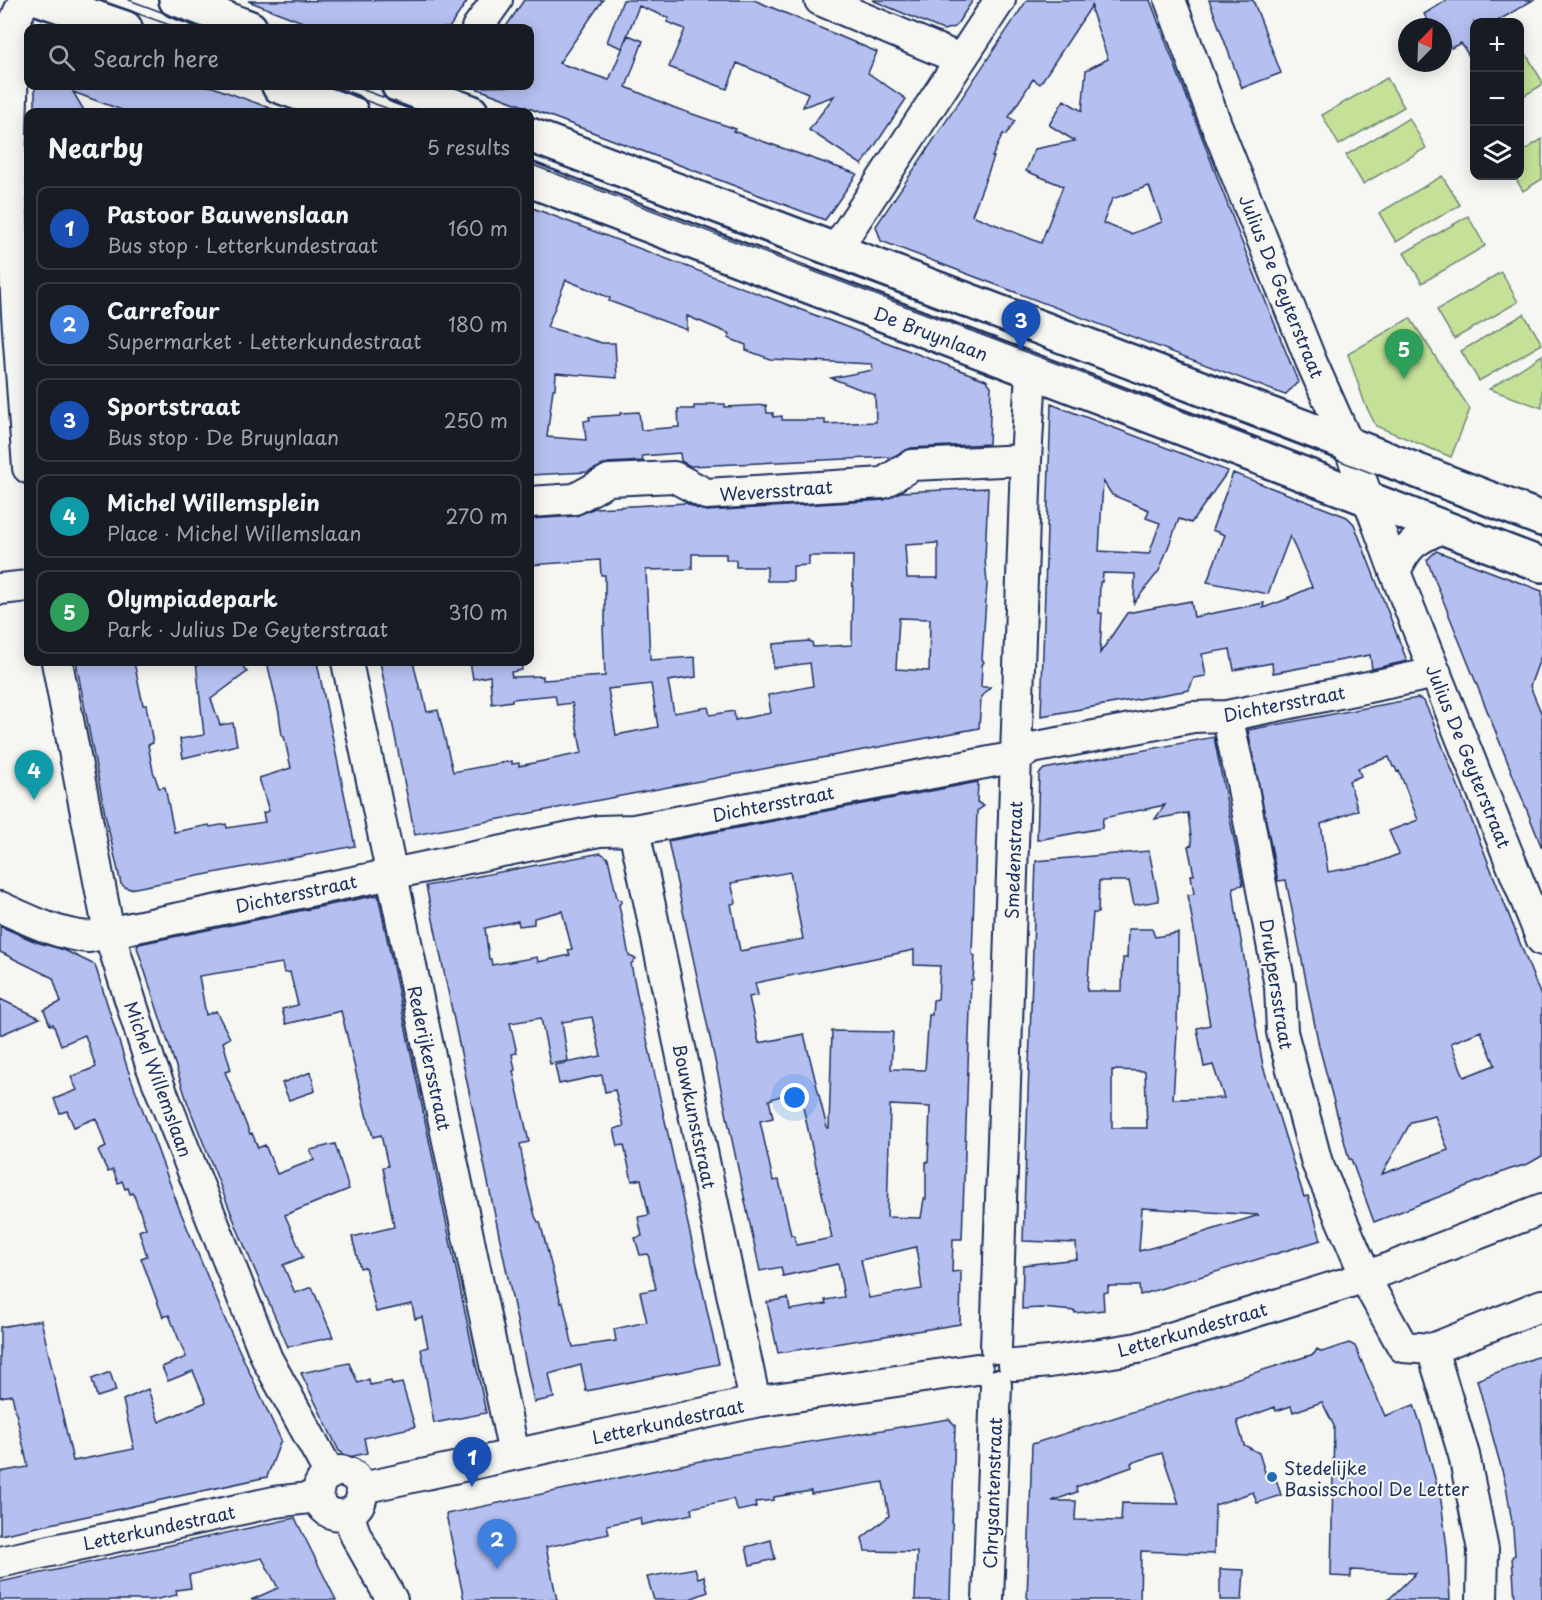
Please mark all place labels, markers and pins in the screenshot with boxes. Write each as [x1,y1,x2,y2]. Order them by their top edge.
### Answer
pin: 3 [1002,300,1040,350]
pin: 5 [1384,330,1424,379]
pin: 4 [15,750,54,800]
pin: 1 [452,1438,492,1487]
place label: Stedelijke Basisschool De Letter [1284,1454,1470,1502]
marker: Stedelijke Basisschool De Letter [1265,1470,1279,1484]
pin: 2 [478,1520,516,1569]

